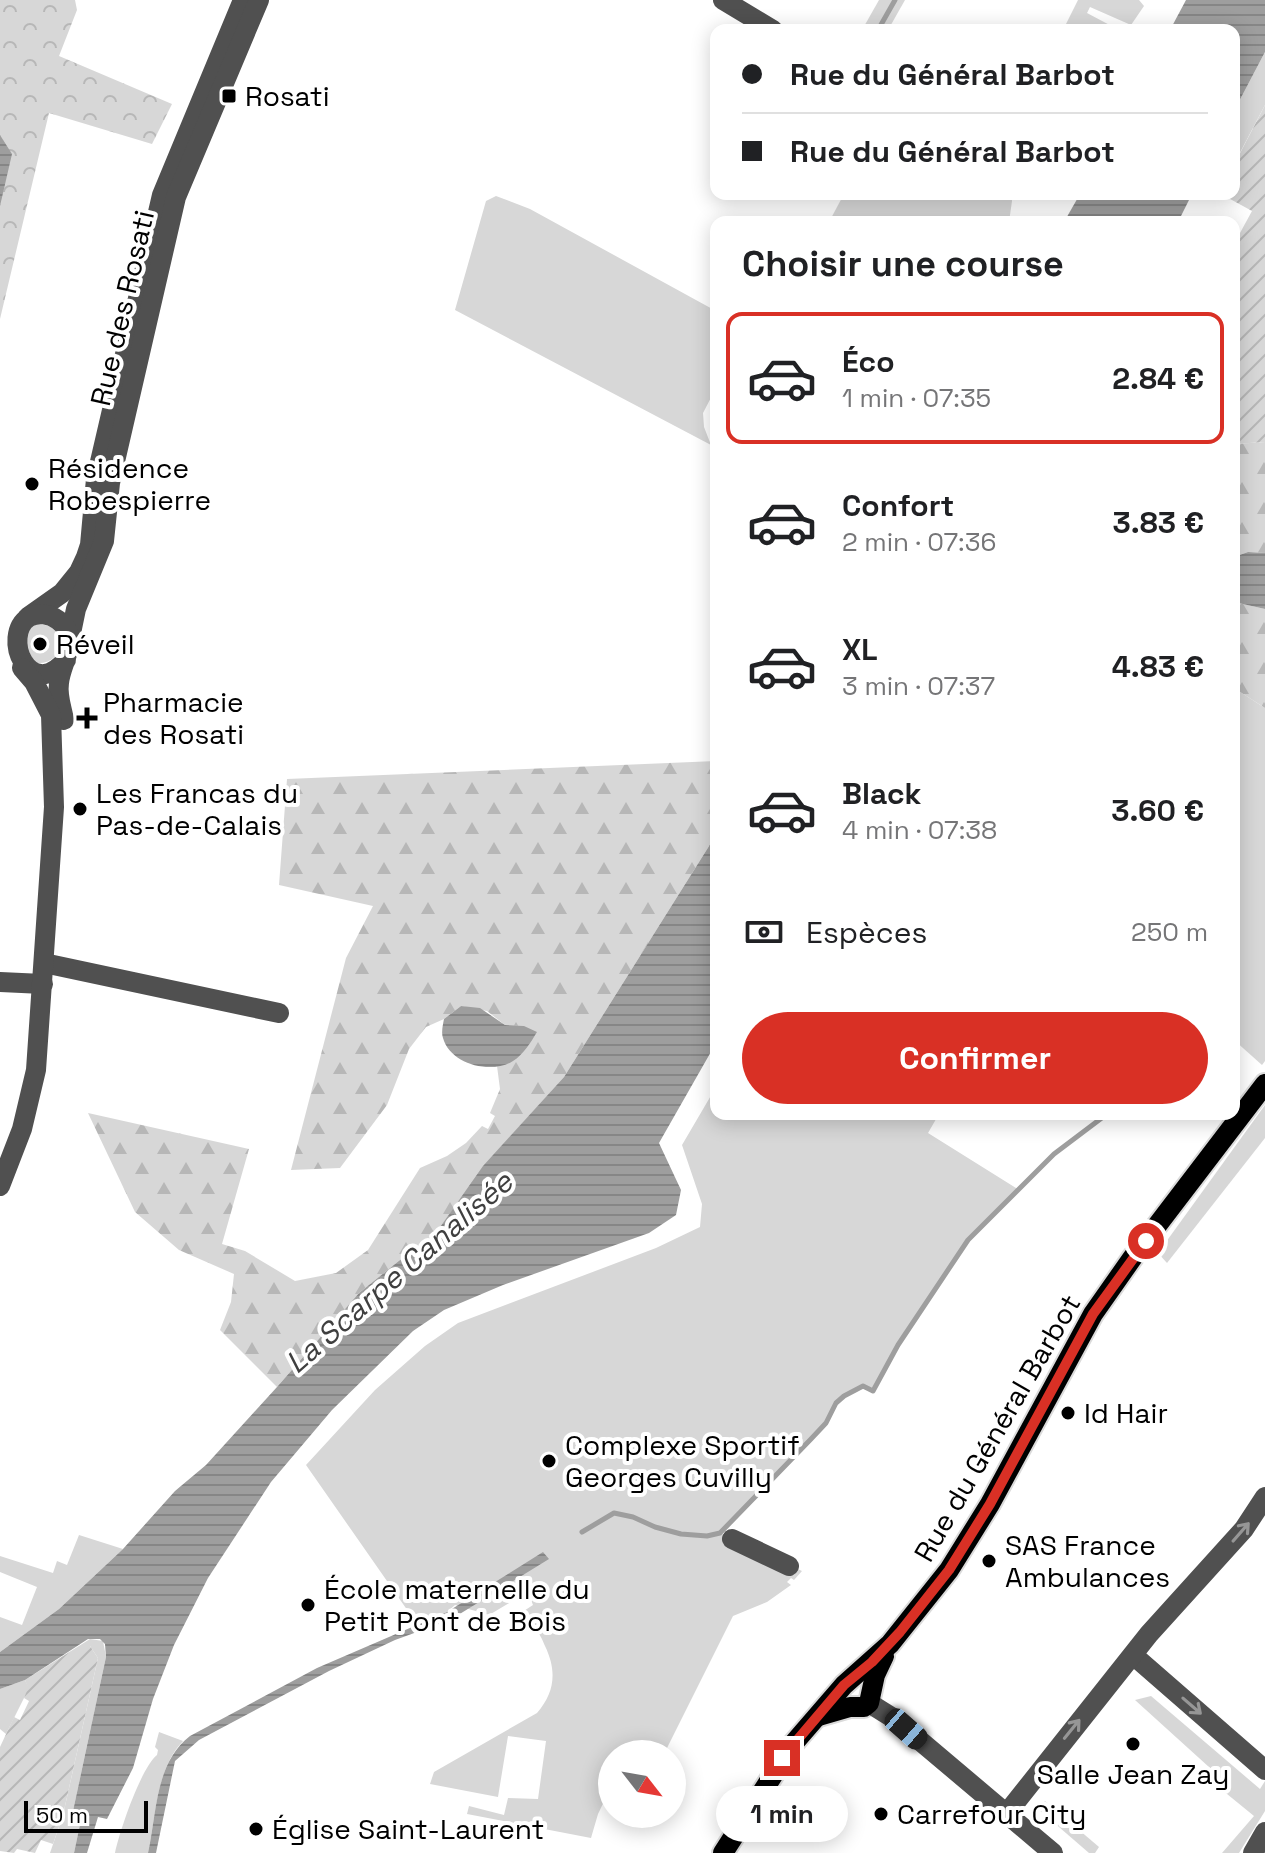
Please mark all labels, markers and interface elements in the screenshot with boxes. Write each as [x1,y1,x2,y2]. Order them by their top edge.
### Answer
text: Rue du Général Barbot [790,55,1115,94]
place label: Rosati [245,78,330,114]
marker: Rosati [220,87,238,105]
text: Rue du Général Barbot [790,132,1115,171]
street label: Rue des Rosati [82,207,162,409]
text: Choisir une course [742,241,1064,287]
icon: car [746,342,818,414]
text: Éco [842,342,895,381]
text: 2.84 € [1112,359,1204,398]
text: 1 min · 07:35 [842,381,991,415]
place label: Résidence Robespierre [48,450,211,518]
marker: Résidence Robespierre [23,475,41,493]
icon: car [746,486,818,558]
text: Confort [842,486,954,525]
text: 3.83 € [1113,503,1204,542]
text: 2 min · 07:36 [842,525,996,559]
place label: Réveil [56,626,135,662]
icon: car [746,630,818,702]
text: XL [842,630,878,669]
marker: Réveil [31,635,49,653]
text: 4.83 € [1112,647,1204,686]
text: 3 min · 07:37 [842,669,995,703]
place label: Pharmacie des Rosati [103,684,244,752]
marker: Pharmacie des Rosati [78,709,96,727]
icon: car [746,774,818,846]
text: Black [842,774,921,813]
place label: Les Francas du Pas-de-Calais [96,775,298,843]
text: 3.60 € [1111,791,1204,830]
marker: Les Francas du Pas-de-Calais [71,800,89,818]
text: 4 min · 07:38 [842,813,997,847]
icon: cash [742,910,786,954]
text: Espèces [806,913,927,952]
text: 250 m [1131,915,1208,949]
button: Confirmer [742,1012,1208,1104]
water label: La Scarpe Canalisée [277,1162,522,1382]
route start [1128,1223,1164,1259]
street label: Rue du Général Barbot [906,1288,1088,1568]
place label: Id Hair [1084,1395,1168,1431]
marker: Id Hair [1059,1404,1077,1422]
place label: Complexe Sportif Georges Cuvilly [565,1427,800,1495]
marker: Complexe Sportif Georges Cuvilly [540,1452,558,1470]
one-way arrow [1232,1522,1250,1542]
place label: SAS France Ambulances [1005,1527,1170,1595]
marker: SAS France Ambulances [980,1552,998,1570]
place label: École maternelle du Petit Pont de Bois [324,1571,590,1639]
marker: École maternelle du Petit Pont de Bois [299,1596,317,1614]
one-way arrow [1181,1697,1201,1715]
car [880,1704,932,1754]
one-way arrow [1063,1719,1081,1740]
marker: Salle Jean Zay [1124,1735,1142,1753]
north arrow [598,1740,686,1828]
map controls [598,1740,686,1828]
route end [764,1740,800,1776]
place label: Salle Jean Zay [1037,1756,1229,1792]
callout: 1 min [716,1786,848,1842]
place label: Carrefour City [897,1796,1086,1832]
scale bar [24,1797,148,1833]
text: 1 min [750,1797,814,1831]
text: 50 m [36,1801,88,1829]
marker: Carrefour City [872,1805,890,1823]
place label: Église Saint-Laurent [272,1811,544,1847]
marker: Église Saint-Laurent [247,1820,265,1838]

